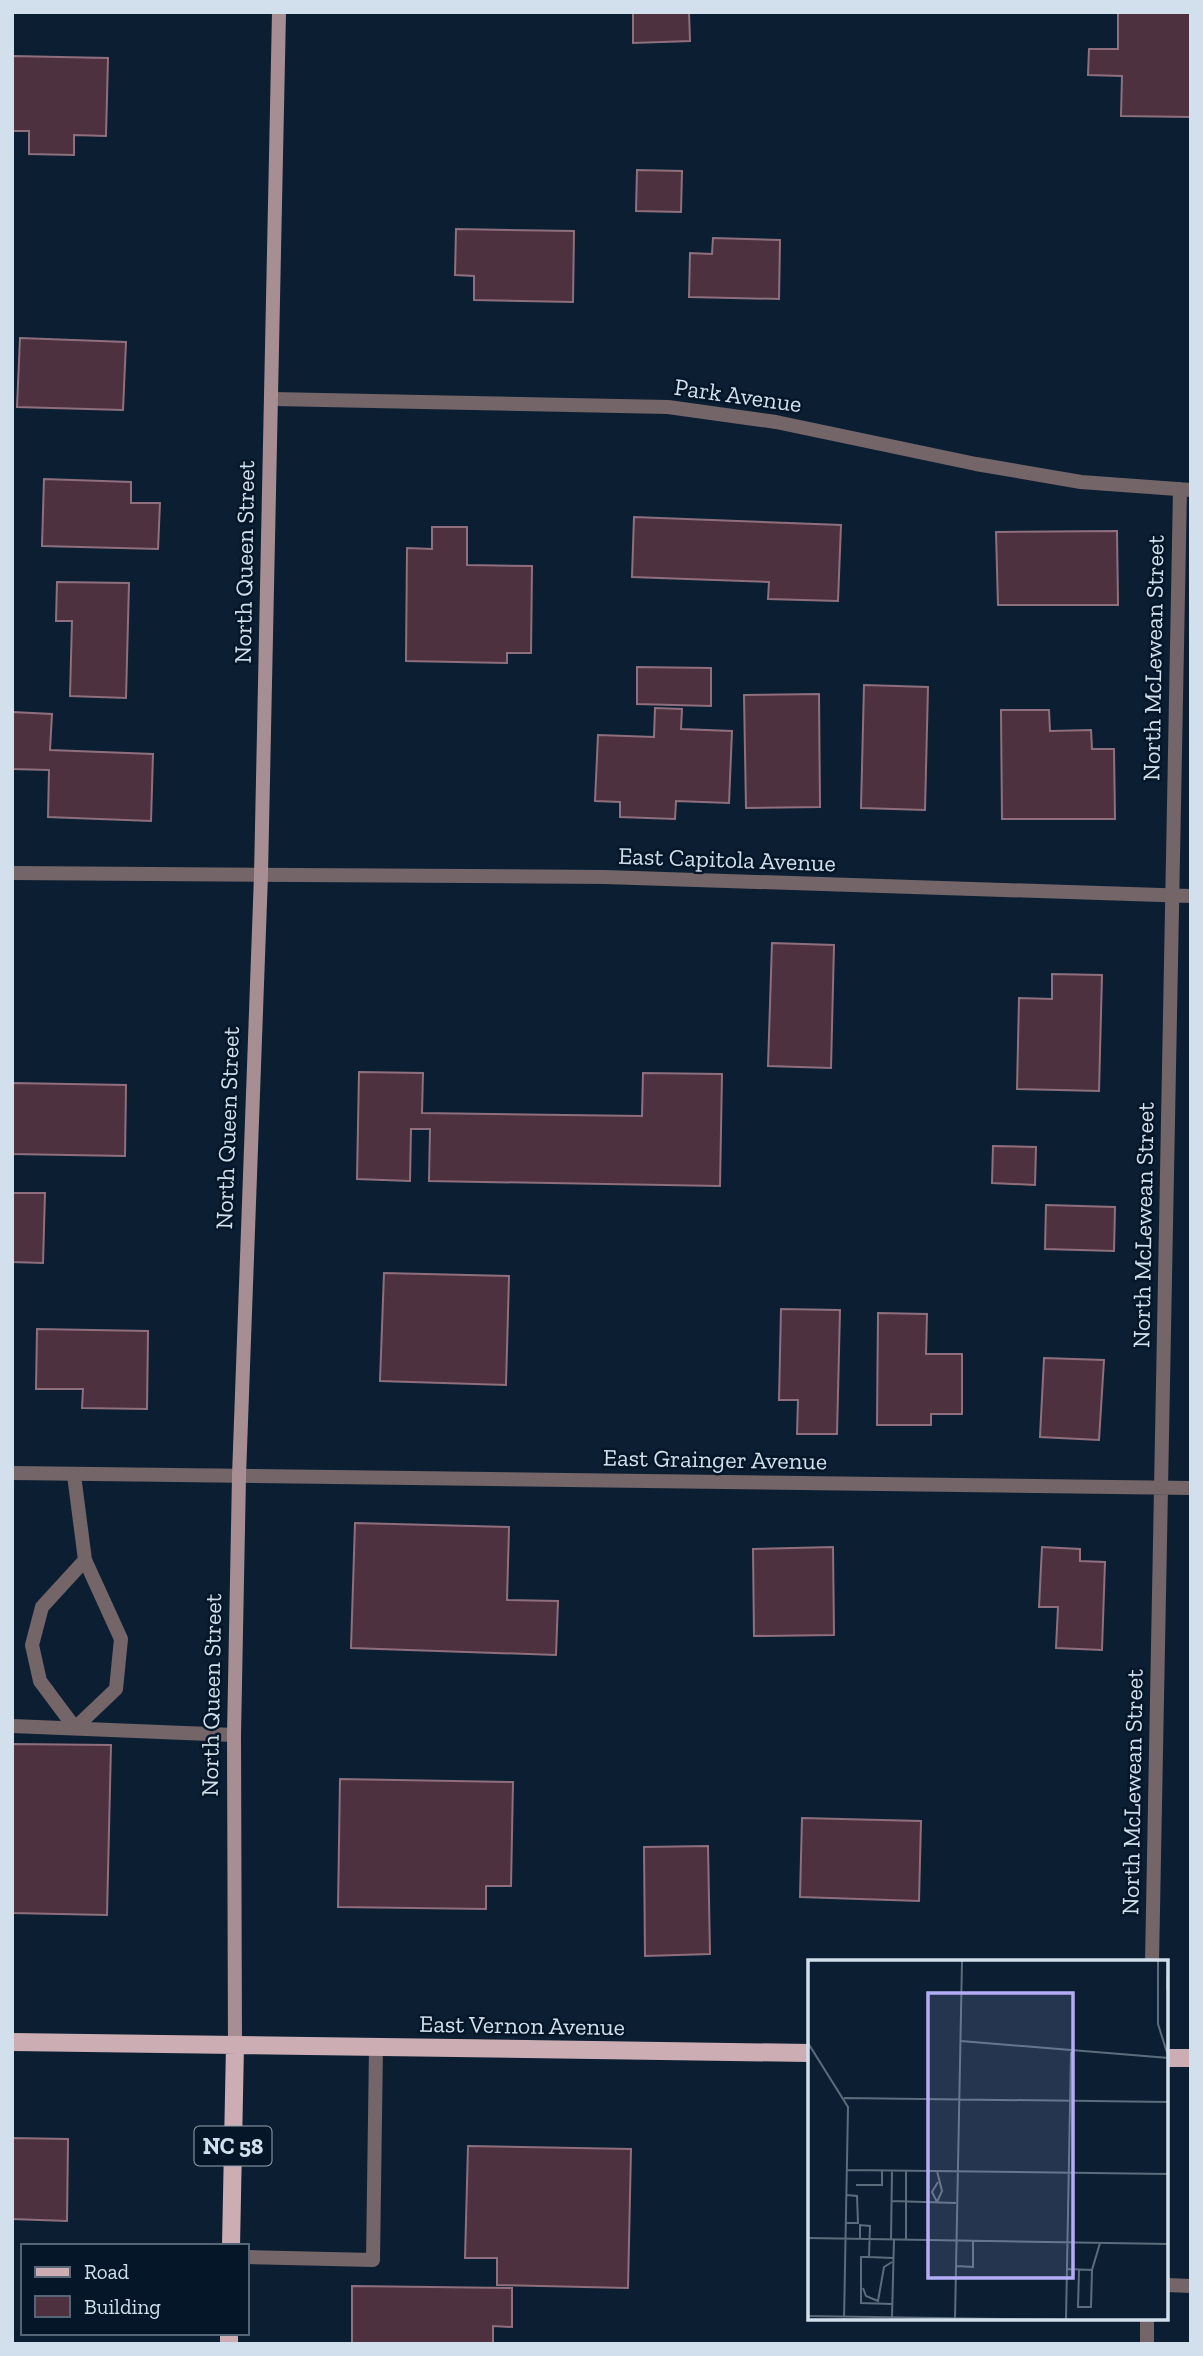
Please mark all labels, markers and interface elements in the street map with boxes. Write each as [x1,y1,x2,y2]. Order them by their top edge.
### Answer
street label: Park Avenue [672,372,804,418]
street label: North Queen Street [228,460,260,664]
street label: North McLewean Street [1136,535,1170,781]
street label: East Capitola Avenue [618,841,836,877]
street label: North Queen Street [209,1026,245,1230]
street label: North McLewean Street [1126,1102,1160,1348]
street label: East Grainger Avenue [603,1443,827,1475]
street label: North Queen Street [195,1593,227,1797]
street label: North McLewean Street [1115,1669,1149,1915]
inset map [808,1960,1168,2321]
street label: East Vernon Avenue [419,2009,625,2041]
road number: NC 58 [194,2126,272,2166]
legend [21,2244,248,2335]
text: Road [84,2259,130,2284]
text: Building [84,2294,161,2319]

